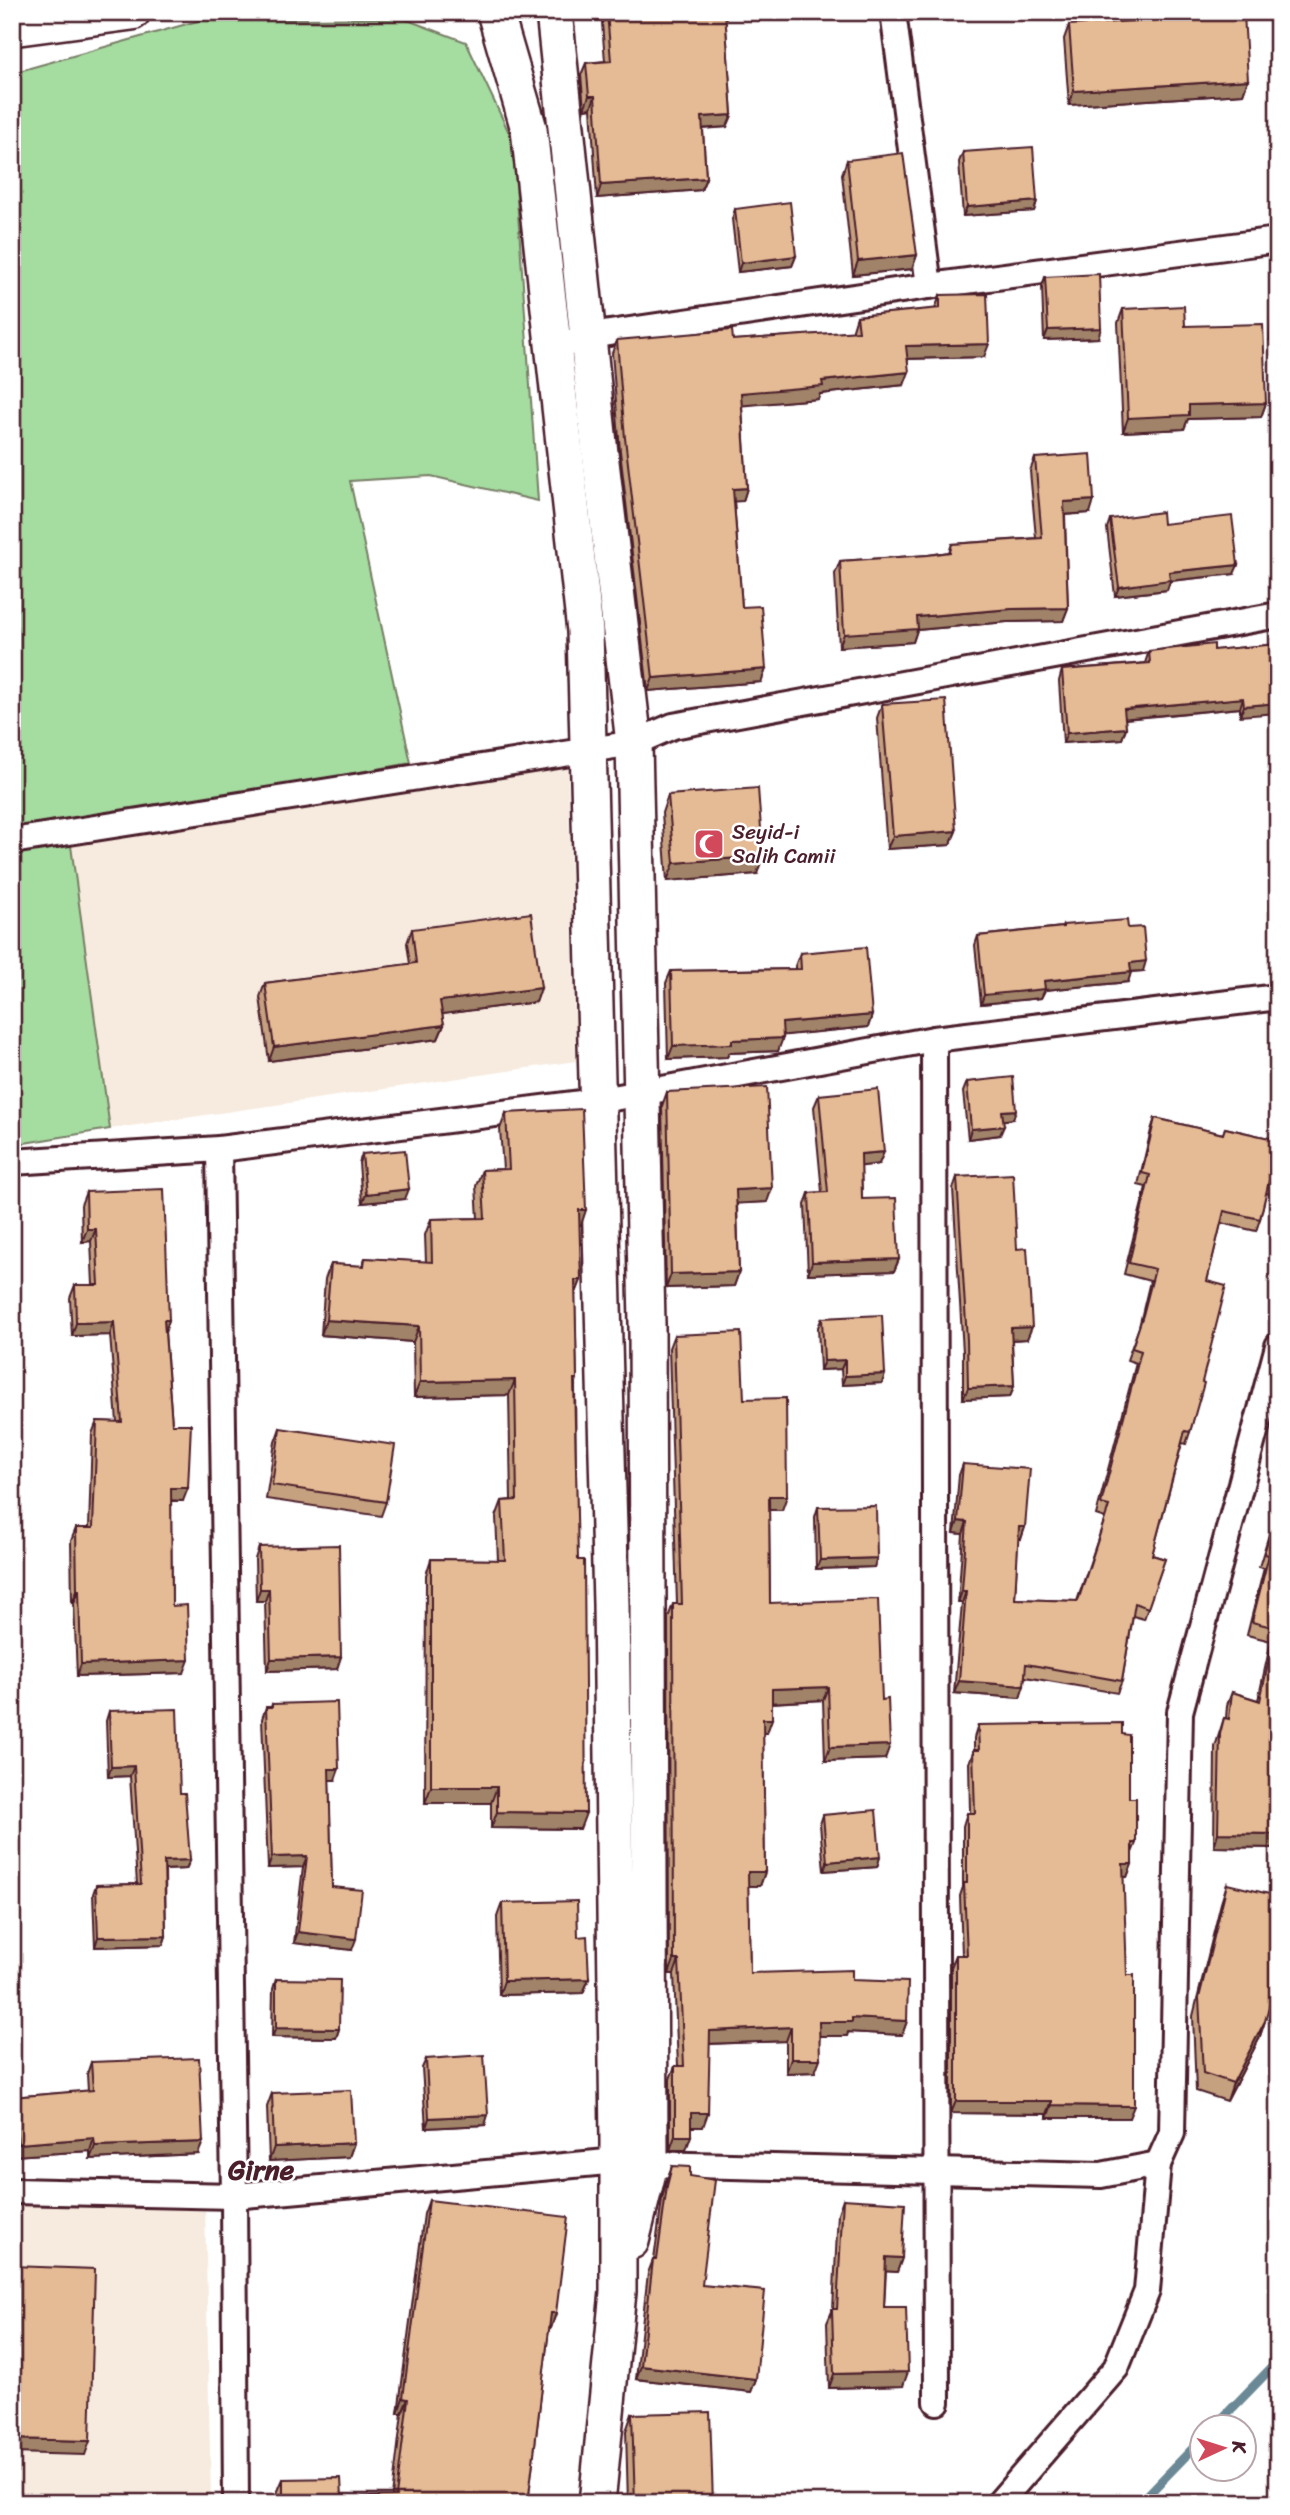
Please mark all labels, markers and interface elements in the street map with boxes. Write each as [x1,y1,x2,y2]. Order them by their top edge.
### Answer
place label: Seyid-i Salih Camii [732,813,837,875]
mosque icon: Seyid-i Salih Camii [692,827,726,861]
district label: Girne [228,2145,295,2194]
north arrow [1188,2414,1258,2484]
text: K [1223,2439,1256,2455]

